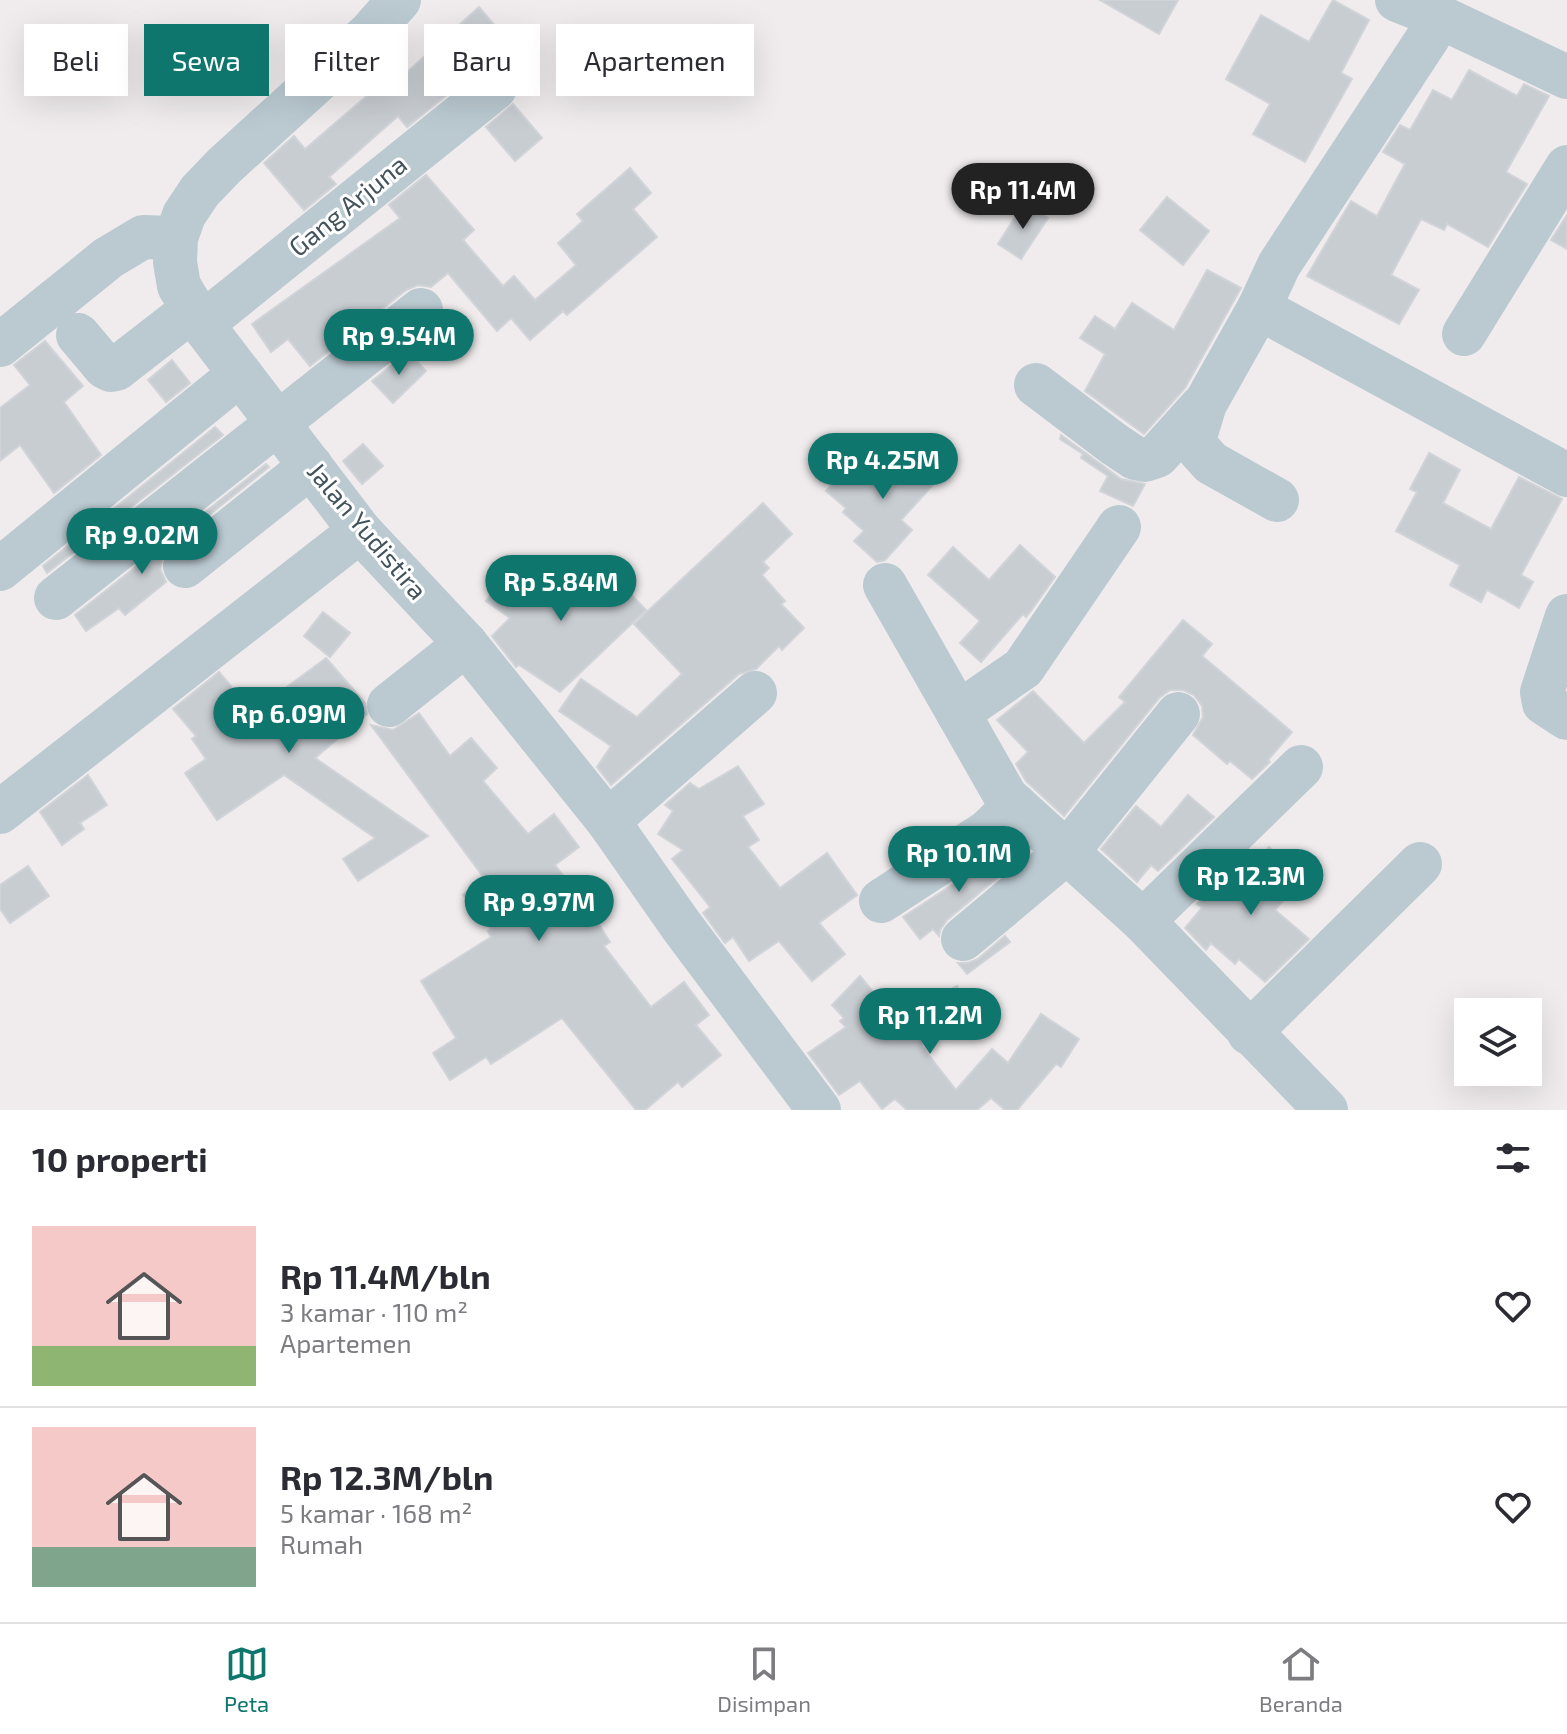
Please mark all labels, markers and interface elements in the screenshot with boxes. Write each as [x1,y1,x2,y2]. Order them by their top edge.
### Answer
chip: Beli [24,24,128,96]
chip: Sewa [144,24,269,96]
chip: Filter [285,24,408,96]
chip: Baru [424,24,540,96]
chip: Apartemen [556,24,754,96]
street label: Gang Arjuna [282,148,412,262]
pin: Rp 11.4M [940,163,1106,231]
text: Rp 11.4M [969,173,1077,204]
pin: Rp 9.54M [316,309,482,377]
text: Rp 9.54M [342,319,456,350]
pin: Rp 4.25M [800,433,966,501]
text: Rp 4.25M [826,443,940,474]
street label: Jalan Yudistira [302,455,434,605]
pin: Rp 9.02M [59,508,225,576]
text: Rp 9.02M [84,518,200,549]
pin: Rp 5.84M [478,555,644,623]
text: Rp 5.84M [503,565,619,596]
pin: Rp 6.09M [206,687,372,755]
text: Rp 6.09M [231,697,347,728]
pin: Rp 10.1M [876,826,1042,894]
text: Rp 10.1M [906,836,1012,867]
pin: Rp 12.3M [1168,849,1334,917]
text: Rp 12.3M [1196,859,1306,890]
pin: Rp 9.97M [456,875,622,943]
text: Rp 9.97M [483,885,595,916]
pin: Rp 11.2M [847,988,1013,1056]
text: Rp 11.2M [877,998,983,1029]
map controls [1454,998,1542,1086]
button: layers [1454,998,1542,1086]
icon: filters [1491,1136,1535,1180]
text: 10 properti [32,1138,208,1179]
text: Rp 11.4M/bln [280,1255,491,1296]
icon: home [96,1258,192,1354]
icon: heart [1491,1284,1535,1328]
text: 3 kamar · 110 m² [280,1296,468,1327]
text: Apartemen [280,1327,412,1358]
text: Rp 12.3M/bln [280,1456,493,1497]
icon: home [96,1459,192,1555]
icon: heart [1491,1485,1535,1529]
text: 5 kamar · 168 m² [280,1497,472,1528]
text: Rumah [280,1528,363,1559]
tab: Peta [224,1642,269,1716]
tab: Disimpan [717,1642,811,1716]
tab: Beranda [1259,1642,1343,1716]

